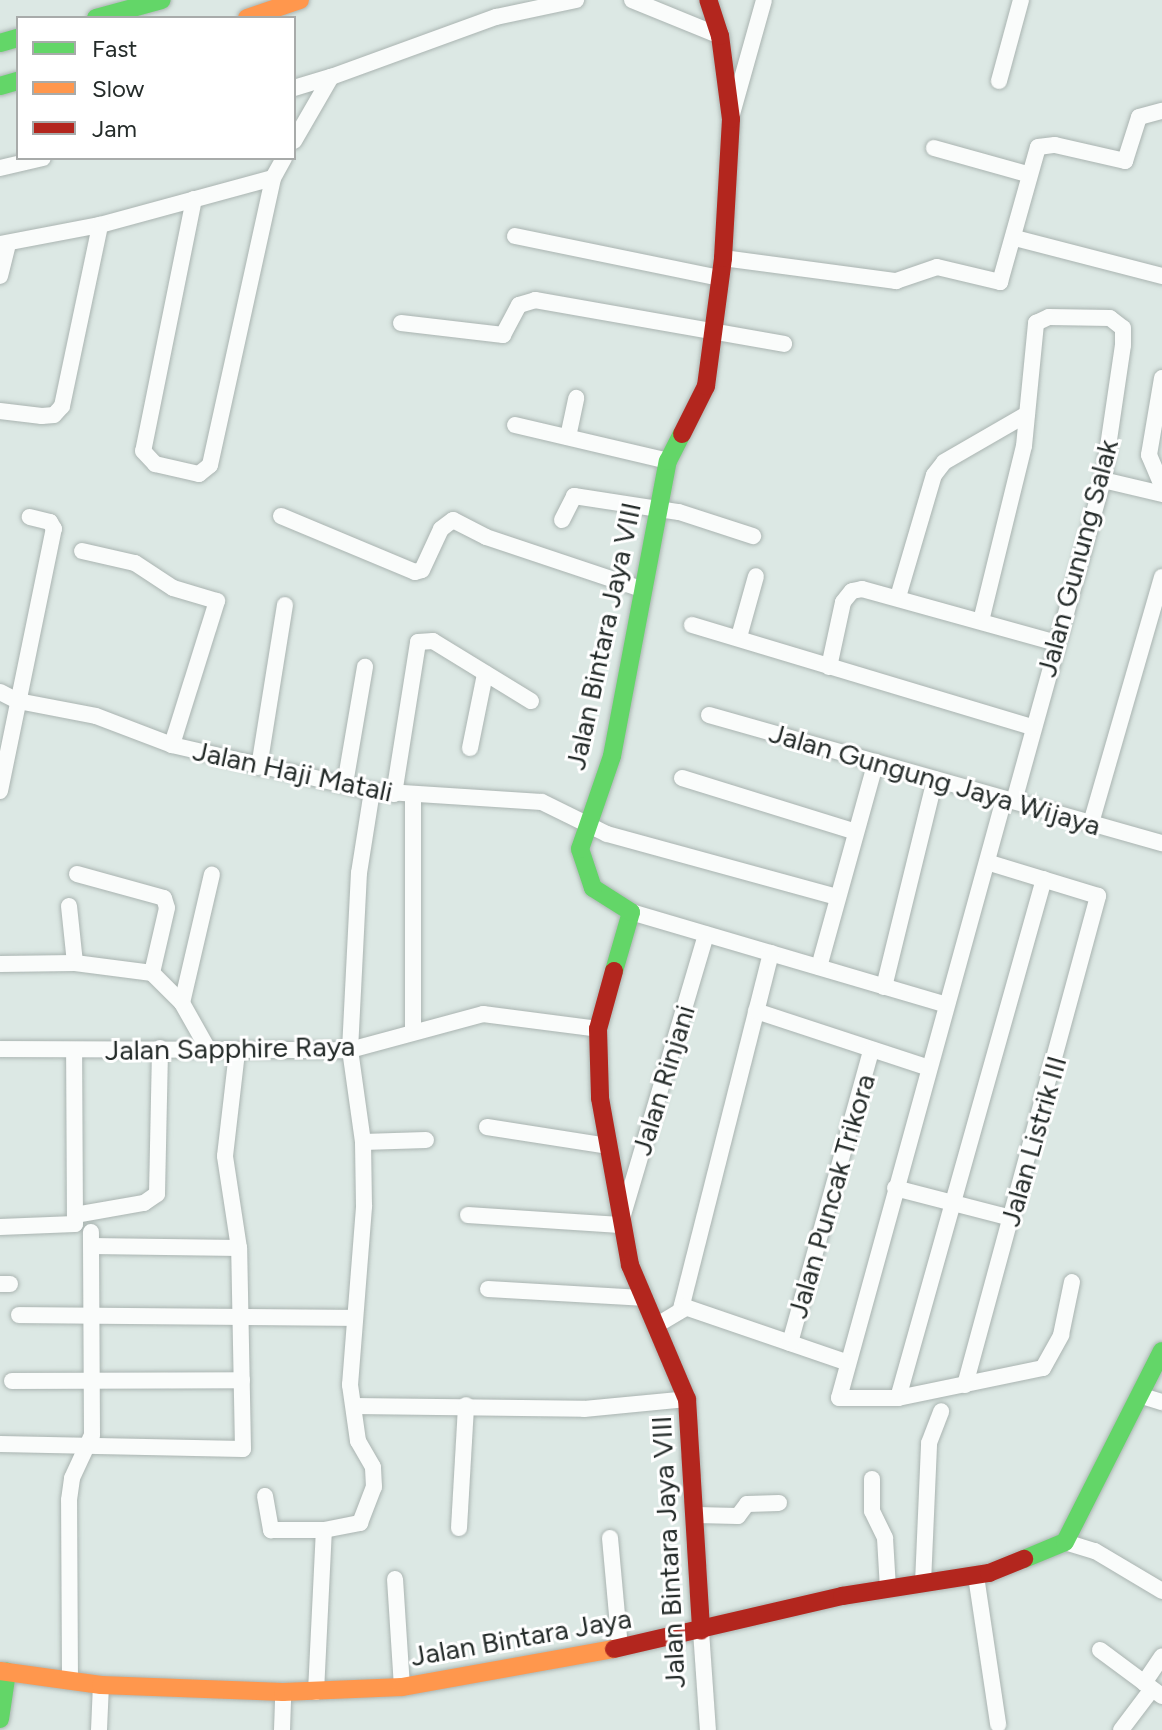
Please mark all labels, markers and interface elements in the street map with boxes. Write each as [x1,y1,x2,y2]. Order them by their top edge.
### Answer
legend [16,16,296,160]
text: Fast [92,34,137,63]
text: Slow [92,74,144,103]
text: Jam [92,114,137,143]
street label: Jalan Gunung Salak [1029,436,1125,680]
street label: Jalan Bintara Jaya VIII [558,499,648,773]
street label: Jalan Gungung Jaya Wijaya [766,716,1104,842]
street label: Jalan Haji Matali [190,733,396,809]
street label: Jalan Rinjani [624,1001,702,1159]
street label: Jalan Sapphire Raya [105,1029,355,1067]
street label: Jalan Listrik III [993,1052,1073,1230]
street label: Jalan Puncak Trikora [780,1070,882,1322]
street label: Jalan Bintara Jaya VIII [644,1415,692,1689]
street label: Jalan Bintara Jaya [408,1601,634,1673]

